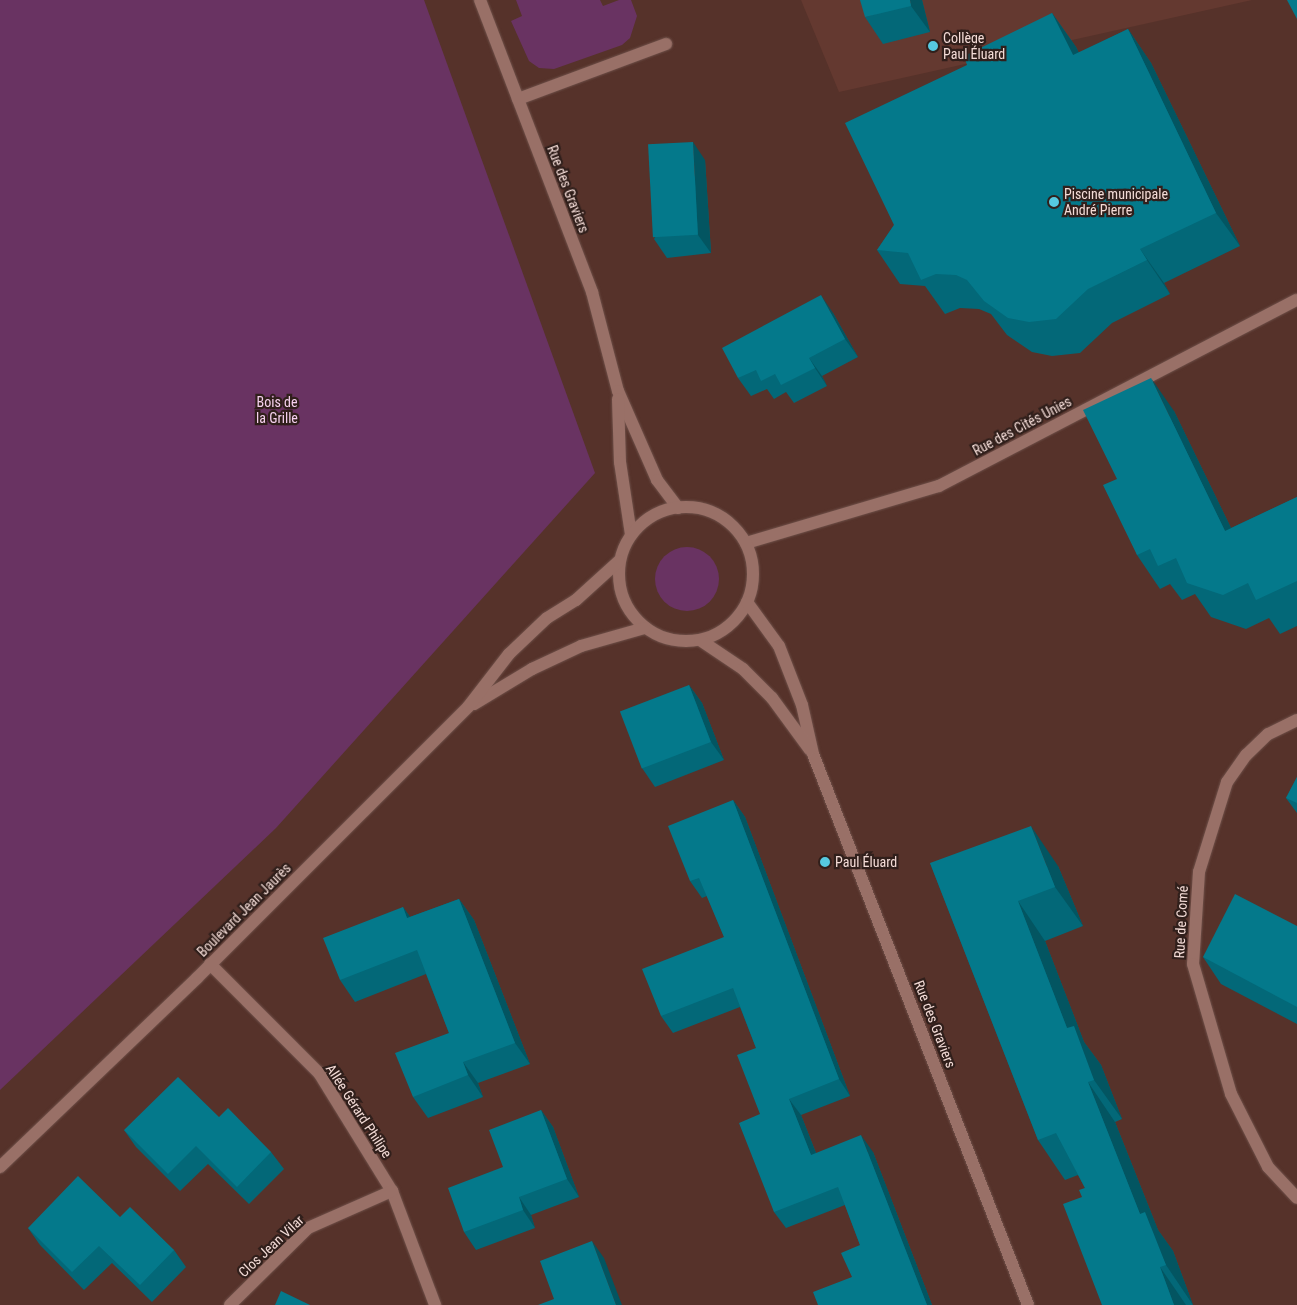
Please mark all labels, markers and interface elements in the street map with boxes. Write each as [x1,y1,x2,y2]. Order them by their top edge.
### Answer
place label: Collège Paul Éluard [943,30,1005,62]
marker: Collège Paul Éluard [927,40,939,52]
street label: Rue des Graviers [544,143,592,235]
place label: Piscine municipale André Pierre [1064,186,1168,218]
marker: Piscine municipale André Pierre [1048,196,1060,208]
street label: Rue des Cités Unies [970,393,1074,459]
park label: Bois de la Grille [256,394,298,427]
place label: Paul Éluard [835,854,897,870]
marker: Paul Éluard [819,856,831,868]
street label: Boulevard Jean Jaurès [194,860,294,960]
street label: Rue de Comé [1171,885,1191,959]
street label: Rue des Graviers [911,978,959,1070]
street label: Allée Gérard Philipe [322,1061,396,1161]
street label: Clos Jean Vilar [235,1212,307,1280]

